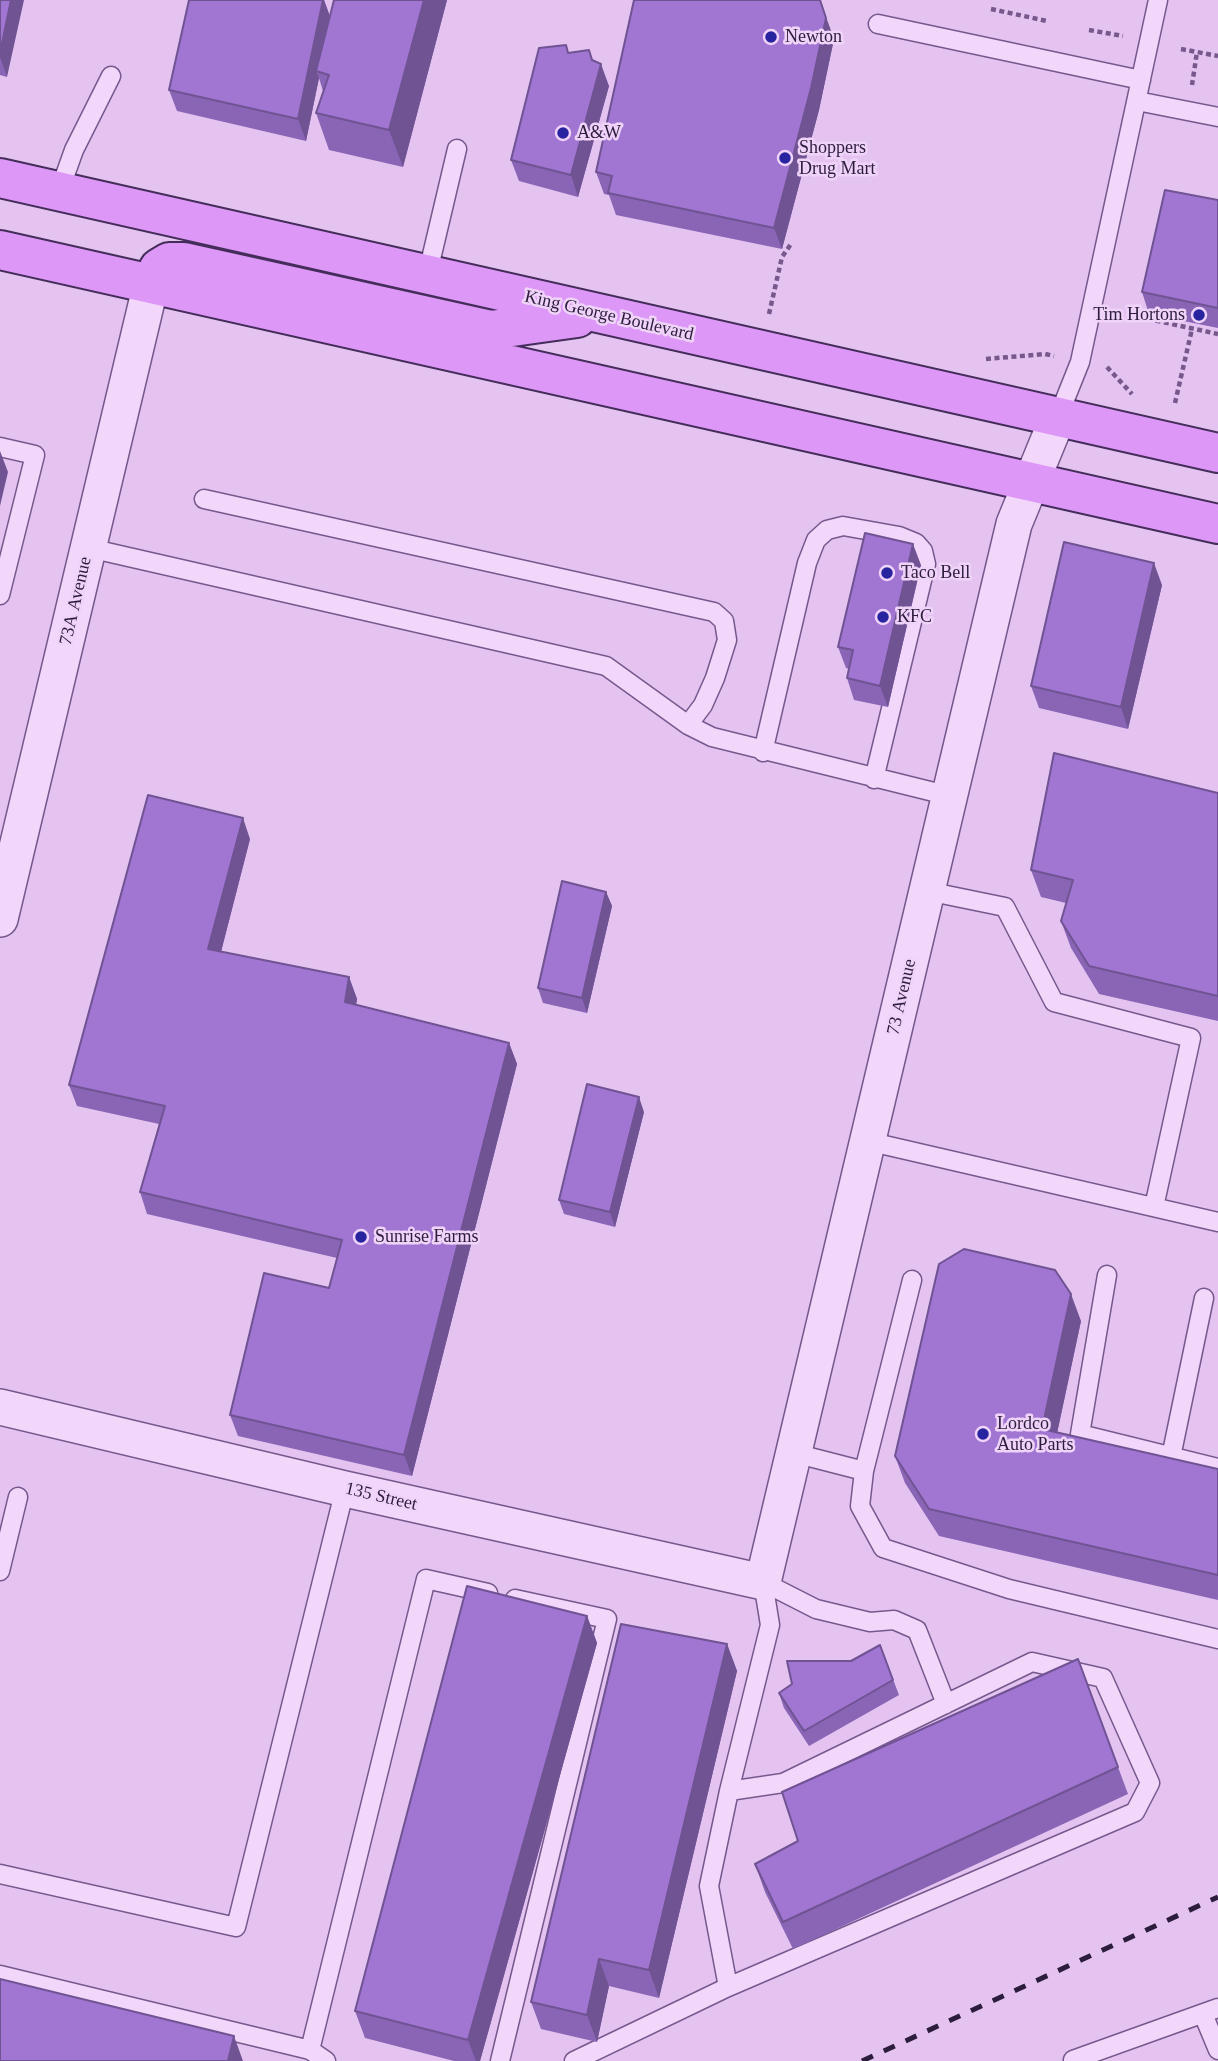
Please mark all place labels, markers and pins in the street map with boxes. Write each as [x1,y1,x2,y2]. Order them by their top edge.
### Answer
place label: Newton [785,26,842,48]
marker: Newton [763,29,779,45]
place label: A&W [577,122,621,144]
marker: A&W [555,125,571,141]
place label: Shoppers Drug Mart [799,137,875,180]
marker: Shoppers Drug Mart [777,150,793,166]
place label: Tim Hortons [1093,304,1185,326]
marker: Tim Hortons [1191,307,1207,323]
place label: Taco Bell [901,562,970,584]
marker: Taco Bell [879,565,895,581]
place label: KFC [897,606,932,628]
marker: KFC [875,609,891,625]
place label: Sunrise Farms [375,1226,478,1248]
marker: Sunrise Farms [353,1229,369,1245]
place label: Lordco Auto Parts [997,1413,1073,1456]
marker: Lordco Auto Parts [975,1426,991,1442]

